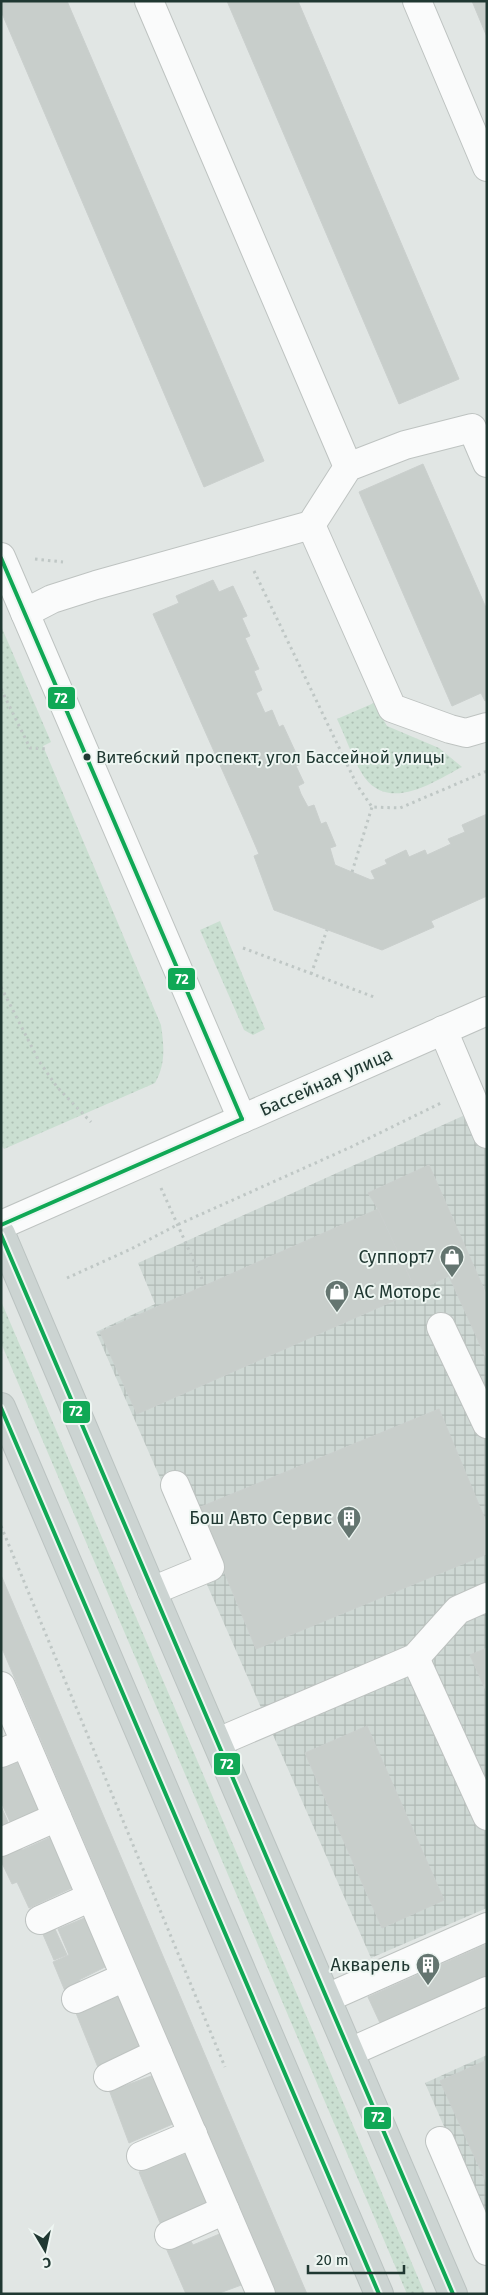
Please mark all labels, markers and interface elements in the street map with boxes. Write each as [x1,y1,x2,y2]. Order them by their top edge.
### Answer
line badge: 72 [47,686,76,710]
text: 72 [54,690,68,707]
place label: Витебский проспект, угол Бассейной улицы [96,747,445,768]
marker: Витебский проспект, угол Бассейной улицы [82,752,92,762]
line badge: 72 [167,967,196,991]
text: 72 [175,971,189,988]
street label: Бассейная улица [256,1043,396,1121]
shop icon: Суппорт7 [439,1244,465,1278]
place label: Суппорт7 [358,1246,434,1268]
shop icon: АС Моторс [324,1279,350,1313]
place label: АС Моторс [354,1281,441,1303]
line badge: 72 [62,1400,91,1424]
text: 72 [69,1403,83,1420]
building icon: Бош Авто Сервис [336,1505,362,1539]
place label: Бош Авто Сервис [189,1507,332,1529]
line badge: 72 [213,1752,241,1776]
text: 72 [220,1756,234,1773]
building icon: Акварель [415,1952,441,1986]
place label: Акварель [331,1954,410,1976]
line badge: 72 [363,2106,392,2130]
text: 72 [371,2109,385,2126]
north arrow [20,2225,70,2275]
scale bar [308,2242,404,2274]
text: 20 m [316,2251,349,2269]
text: С [42,2253,52,2271]

